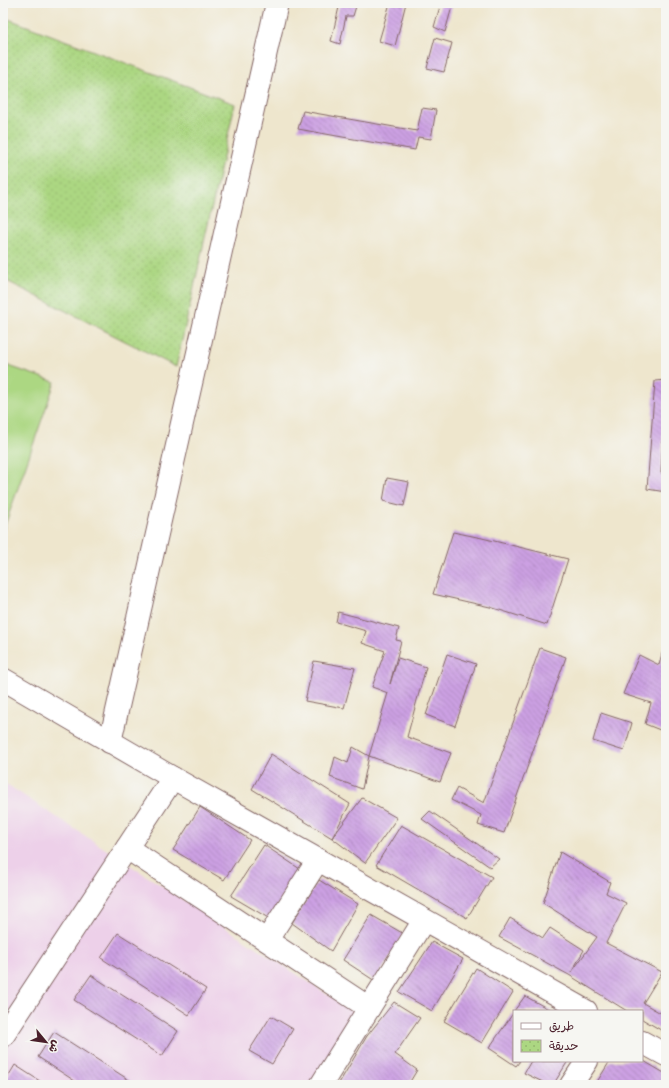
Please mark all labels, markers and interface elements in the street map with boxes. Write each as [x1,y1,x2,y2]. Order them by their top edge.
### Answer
legend [513,1010,643,1062]
text: طريق [549,1017,574,1034]
north arrow [26,1022,66,1062]
text: حديقة [549,1037,578,1054]
text: ش [46,1038,64,1056]

